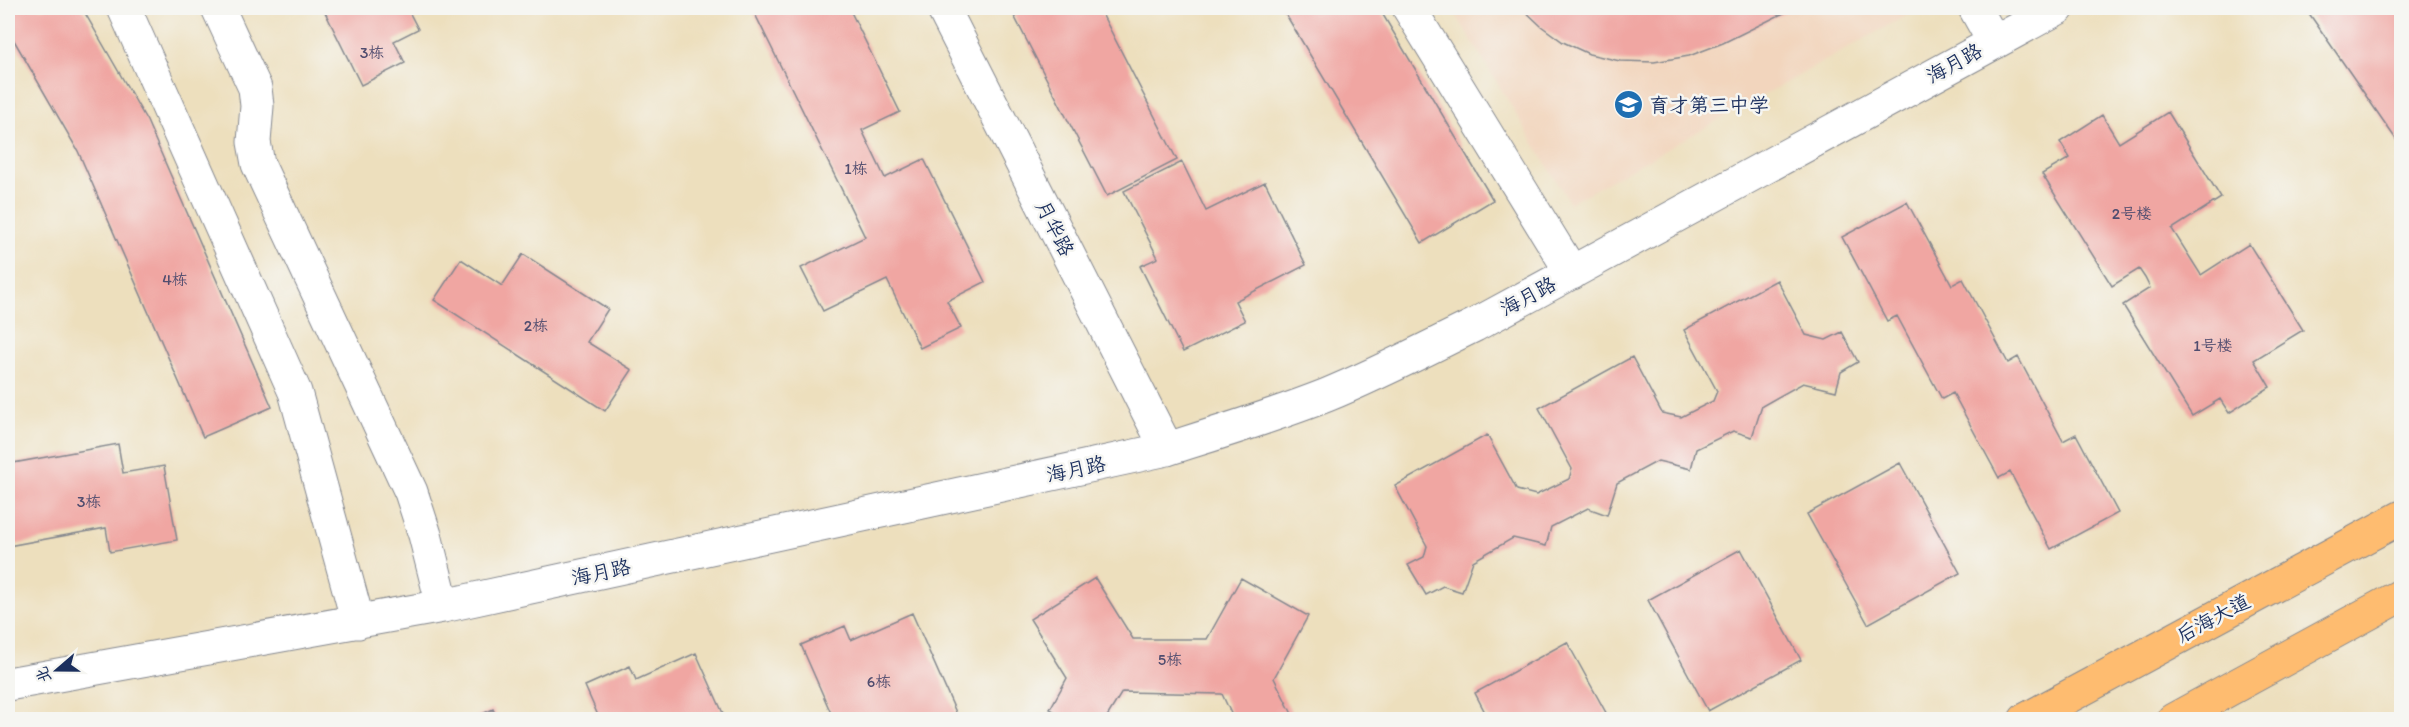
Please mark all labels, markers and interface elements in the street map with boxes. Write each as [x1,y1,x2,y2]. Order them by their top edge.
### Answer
street label: 海月路 [1922,37,1987,88]
house number: 3栋 [360,43,384,62]
school or university icon: 育才第三中学 [1612,89,1644,121]
place label: 育才第三中学 [1649,93,1769,117]
house number: 1栋 [844,159,868,178]
street label: 月华路 [1031,196,1080,261]
house number: 2号楼 [2112,204,2152,223]
house number: 4栋 [162,270,188,289]
street label: 海月路 [1496,271,1561,321]
house number: 2栋 [524,316,548,335]
house number: 1号楼 [2193,336,2233,355]
street label: 海月路 [1044,451,1109,487]
house number: 3栋 [77,492,101,511]
street label: 海月路 [569,554,634,590]
street label: 后海大道 [2172,589,2254,647]
north arrow [27,640,87,700]
house number: 5栋 [1158,650,1182,669]
text: 北 [32,664,55,686]
house number: 6栋 [867,672,891,691]

